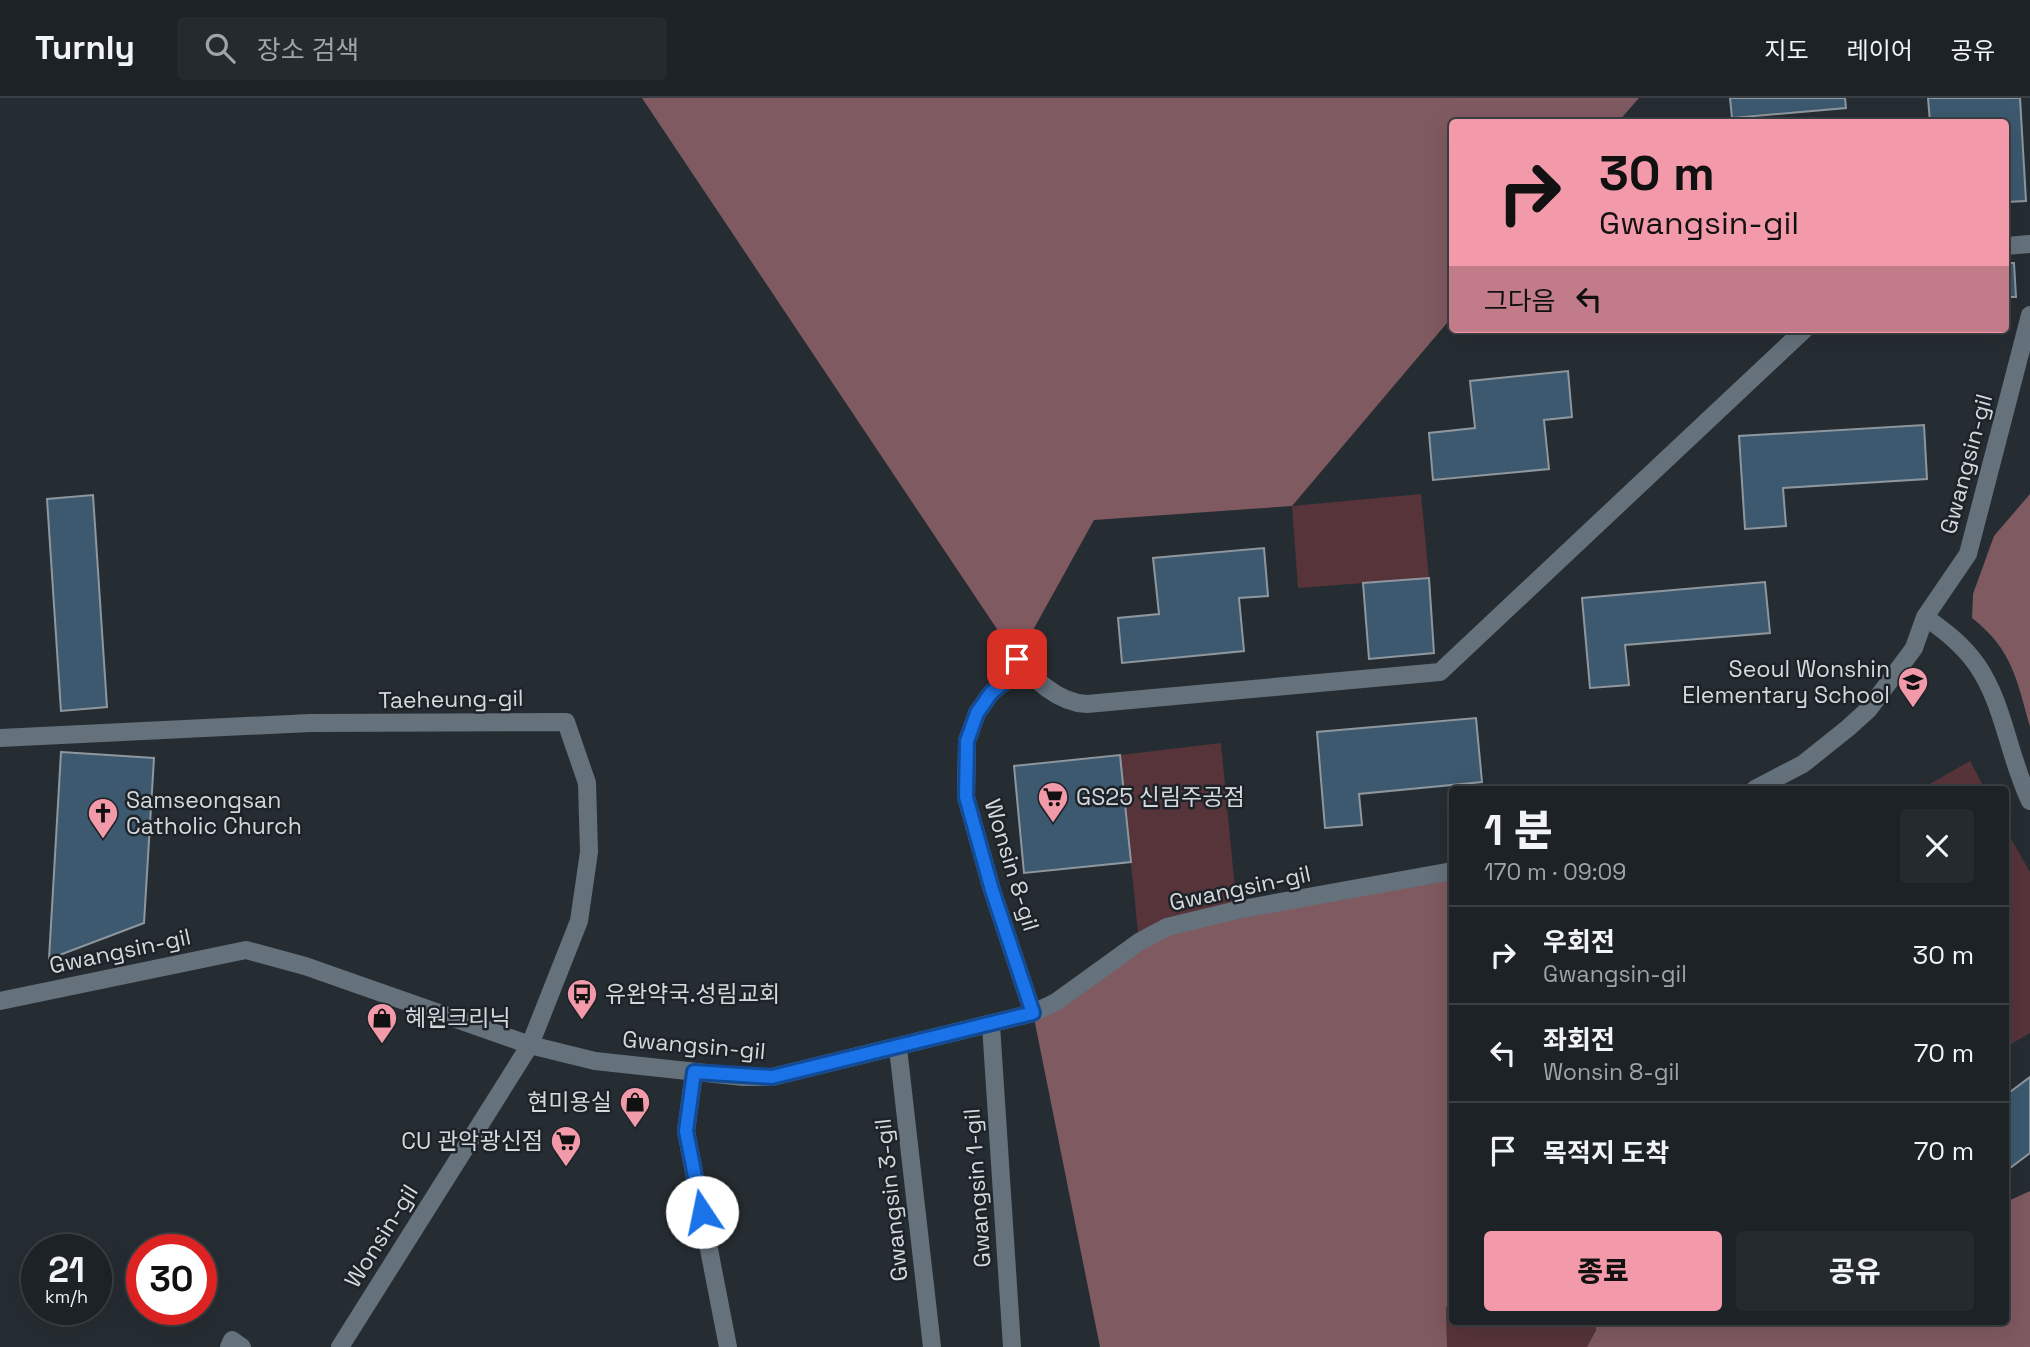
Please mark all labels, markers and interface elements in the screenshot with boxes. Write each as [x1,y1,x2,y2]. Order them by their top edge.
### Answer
search box [177,17,667,80]
text: Turnly [35,27,135,69]
icon: search [201,29,239,67]
text: 장소 검색 [257,33,359,67]
text: 지도 [1764,35,1809,66]
text: 레이어 [1847,35,1913,66]
text: 공유 [1951,35,1995,66]
text: 30 m [1599,142,1715,204]
icon: right [1484,147,1575,238]
text: Gwangsin-gil [1599,203,1799,243]
icon: left [1570,280,1608,318]
text: 그다음 [1484,284,1556,318]
street label: Gwangsin-gil [1933,391,1999,537]
pin [987,629,1047,689]
icon: arrive [998,640,1036,678]
place label: Seoul Wonshin Elementary School [1682,654,1890,710]
school or university icon: Seoul Wonshin Elementary School [1896,665,1930,709]
street label: Taeheung-gil [378,683,524,715]
supermarket icon: GS25 신림주공점 [1036,780,1070,824]
place label: GS25 신림주공점 [1076,782,1245,812]
place label: Samseongsan Catholic Church [126,785,302,841]
street label: Wonsin 8-gil [978,795,1046,935]
church icon: Samseongsan Catholic Church [86,796,120,840]
text: 1 분 [1484,804,1552,857]
button: close [1900,809,1974,883]
text: 170 m · 09:09 [1484,857,1626,887]
street label: Gwangsin-gil [1167,858,1313,918]
street label: Gwangsin-gil [47,921,193,981]
text: 우회전 [1543,925,1615,959]
icon: right [1484,936,1522,974]
text: 30 m [1913,938,1974,972]
text: Gwangsin-gil [1543,959,1687,989]
bus stop icon: 유완약국.성림교회 [565,977,599,1021]
place label: 유완약국.성림교회 [605,979,780,1009]
shop icon: 혜원크리닉 [365,1001,399,1045]
place label: 혜원크리닉 [405,1003,511,1033]
text: 좌회전 [1543,1023,1615,1057]
street label: Gwangsin-gil [621,1024,767,1066]
icon: left [1484,1034,1522,1072]
text: 70 m [1914,1036,1974,1070]
text: Wonsin 8-gil [1543,1057,1680,1087]
shop icon: 현미용실 [618,1085,652,1129]
place label: 현미용실 [527,1087,612,1117]
street label: Gwangsin 1-gil [956,1107,998,1269]
street label: Gwangsin 3-gil [868,1117,914,1283]
supermarket icon: CU 관악광신점 [549,1124,583,1168]
place label: CU 관악광신점 [401,1126,543,1156]
icon: arrive [1484,1132,1522,1170]
text: 70 m [1914,1134,1974,1168]
text: 목적지 도착 [1543,1136,1669,1170]
position arrow [665,1175,739,1249]
street label: Wonsin-gil [337,1179,425,1293]
button: 종료 [1484,1231,1722,1311]
button: 공유 [1736,1231,1974,1311]
speed limit sign: 30 [126,1234,217,1325]
text: 21 [48,1248,85,1292]
text: km/h [45,1285,88,1308]

